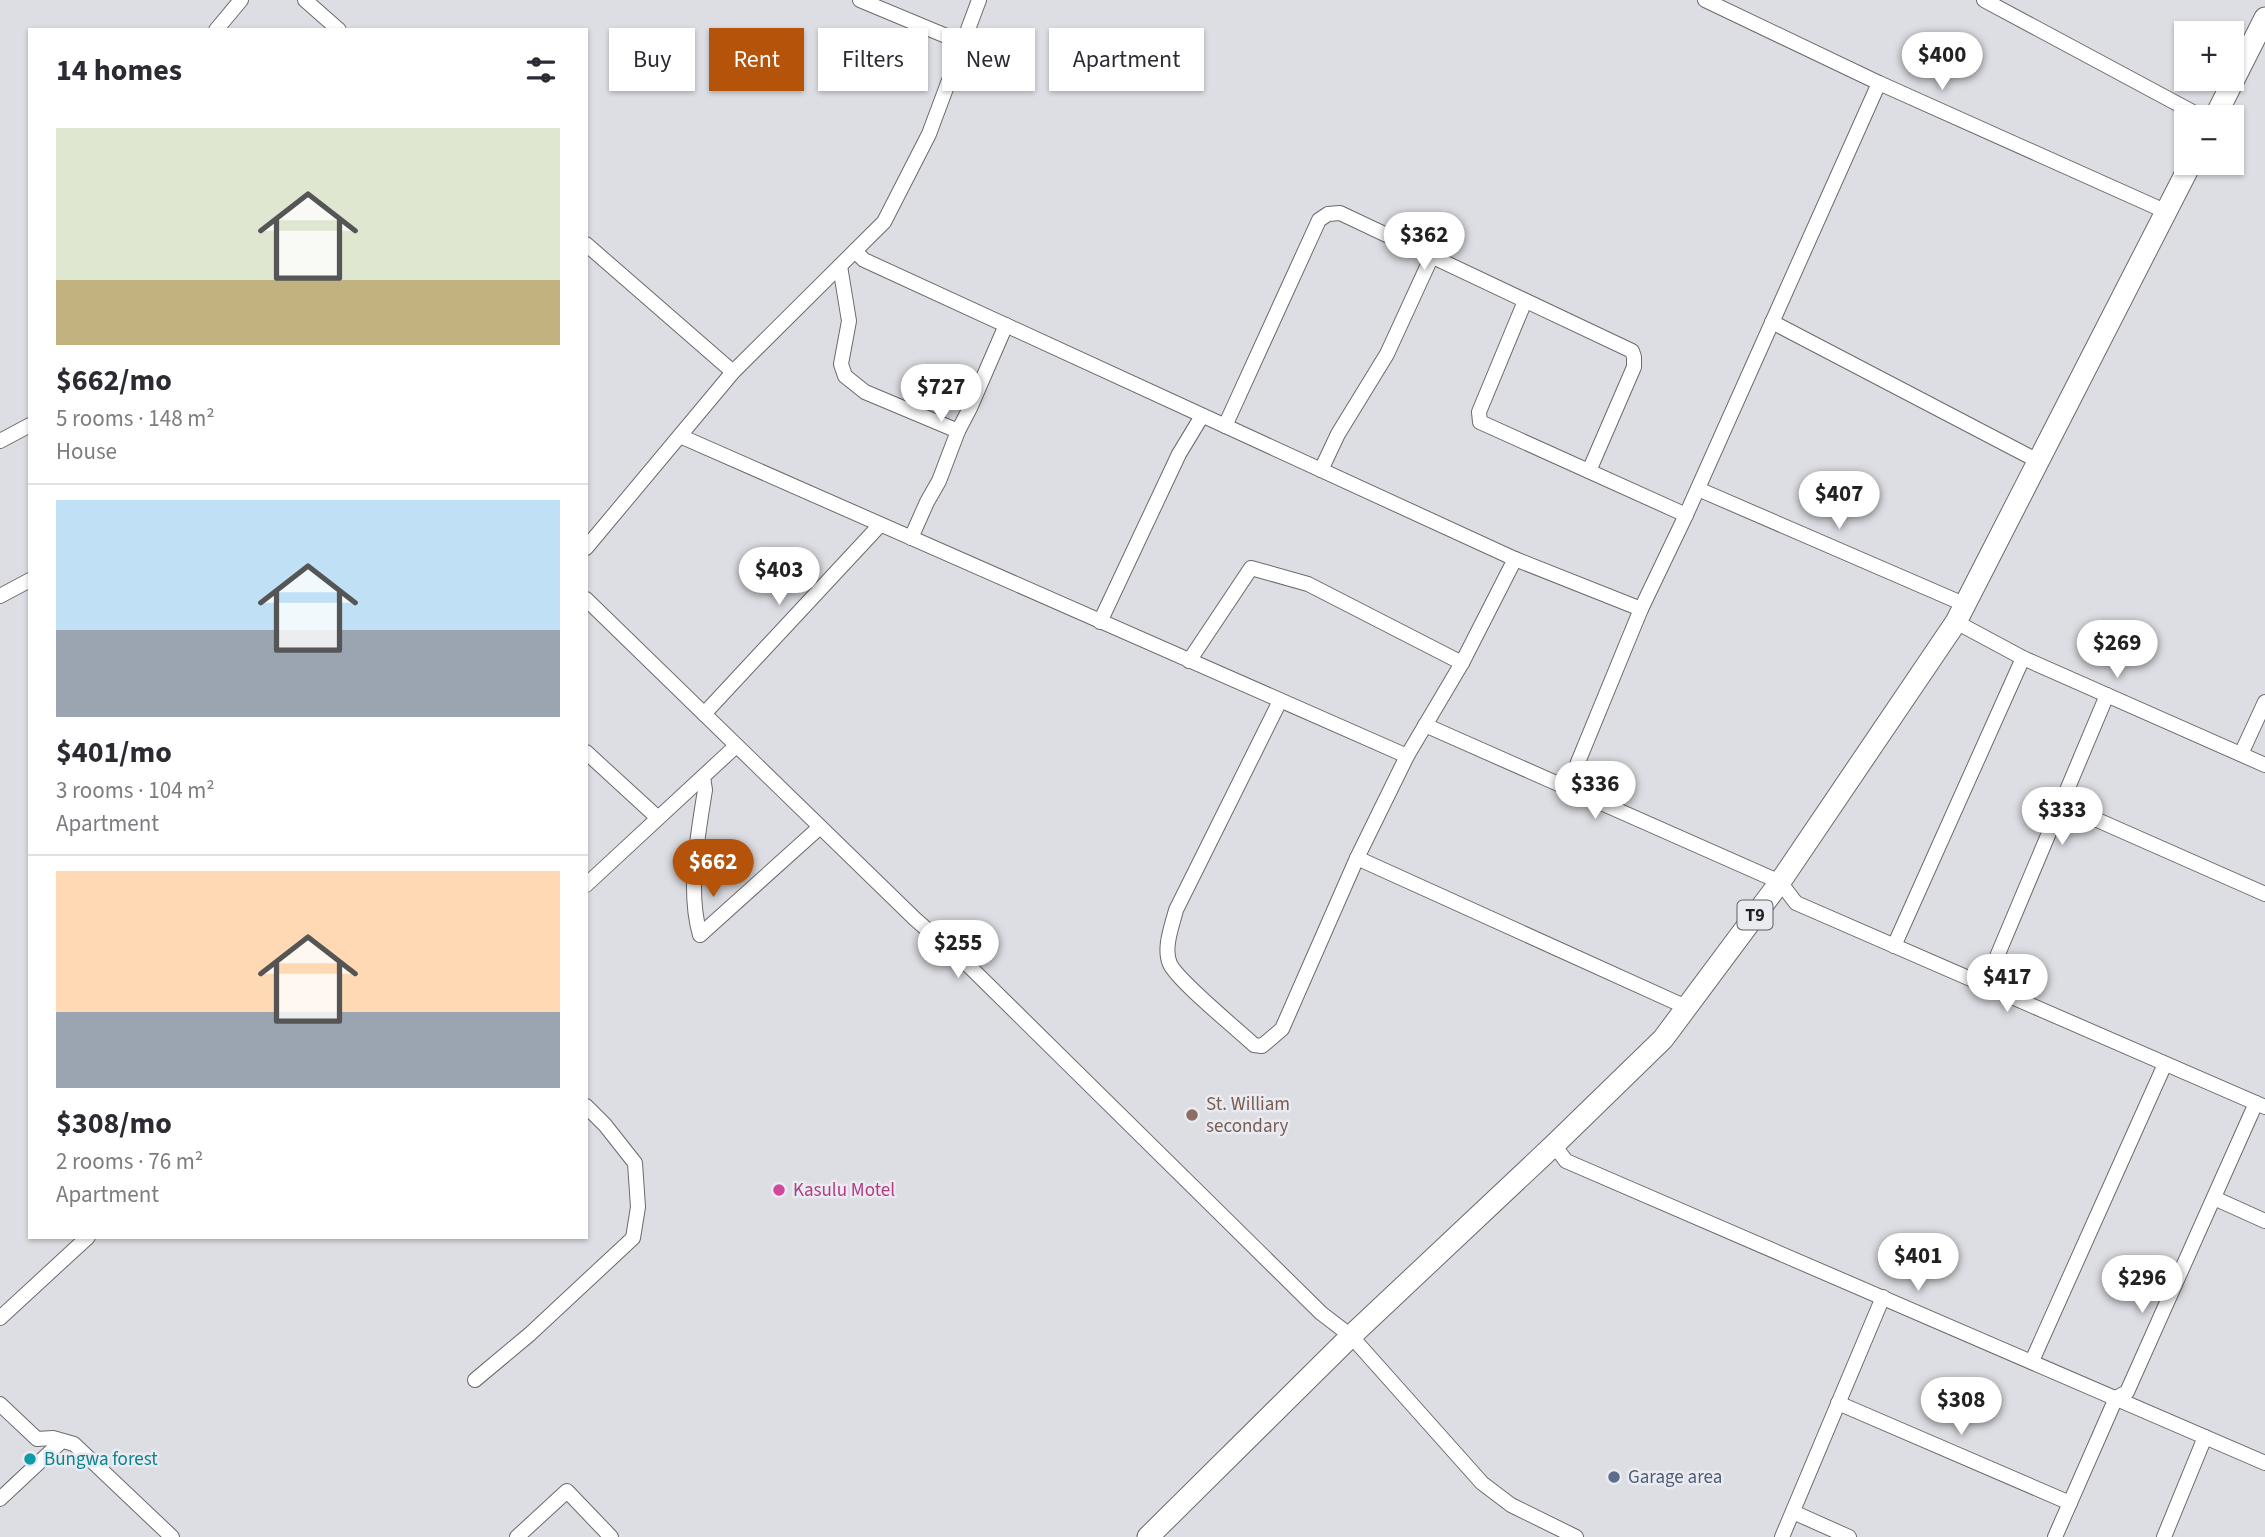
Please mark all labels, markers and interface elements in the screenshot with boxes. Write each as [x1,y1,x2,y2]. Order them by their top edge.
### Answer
map controls [2174,21,2244,175]
button: + [2174,21,2244,91]
chip: Buy [609,28,695,91]
chip: Rent [709,28,804,91]
chip: Filters [818,28,928,91]
chip: New [942,28,1035,91]
chip: Apartment [1049,28,1204,91]
pin: $400 [1901,32,1983,92]
text: $400 [1918,38,1966,71]
text: 14 homes [56,49,182,92]
icon: filters [522,51,560,89]
button: − [2174,105,2244,175]
icon: home [245,173,371,299]
pin: $362 [1383,212,1465,272]
text: $362 [1400,218,1448,251]
text: $662/mo [56,359,172,402]
pin: $727 [900,364,982,424]
text: $727 [917,370,965,403]
text: 5 rooms · 148 m² [56,402,215,435]
text: House [56,435,117,468]
pin: $407 [1798,472,1880,531]
text: $407 [1815,477,1863,510]
icon: home [245,545,371,671]
pin: $403 [738,548,820,607]
text: $403 [755,553,803,586]
pin: $269 [2076,620,2158,680]
text: $269 [2093,626,2141,659]
text: $401/mo [56,731,172,774]
pin: $336 [1554,762,1636,821]
text: $336 [1571,767,1619,800]
text: 3 rooms · 104 m² [56,774,215,807]
pin: $333 [2021,788,2103,847]
text: $333 [2038,793,2086,826]
text: Apartment [56,807,159,840]
pin: $662 [672,839,754,899]
text: $662 [689,845,737,878]
road number: T9 [1738,900,1772,930]
icon: home [245,916,371,1042]
pin: $255 [917,920,999,980]
text: $255 [934,926,982,959]
pin: $417 [1966,954,2048,1014]
text: $417 [1983,960,2031,993]
place label: St. William secondary [1206,1091,1290,1140]
text: $308/mo [56,1102,172,1145]
marker: St. William secondary [1184,1107,1200,1123]
text: 2 rooms · 76 m² [56,1145,203,1178]
place label: Kasulu Motel [793,1177,895,1204]
text: Apartment [56,1178,159,1211]
marker: Kasulu Motel [771,1182,787,1198]
pin: $401 [1877,1234,1959,1293]
text: $401 [1894,1239,1942,1272]
pin: $296 [2101,1256,2183,1315]
text: $296 [2118,1261,2166,1294]
pin: $308 [1920,1378,2002,1437]
text: $308 [1937,1383,1985,1416]
place label: Bungwa forest [44,1446,158,1473]
marker: Bungwa forest [22,1451,38,1467]
place label: Garage area [1628,1464,1722,1491]
marker: Garage area [1606,1469,1622,1485]

